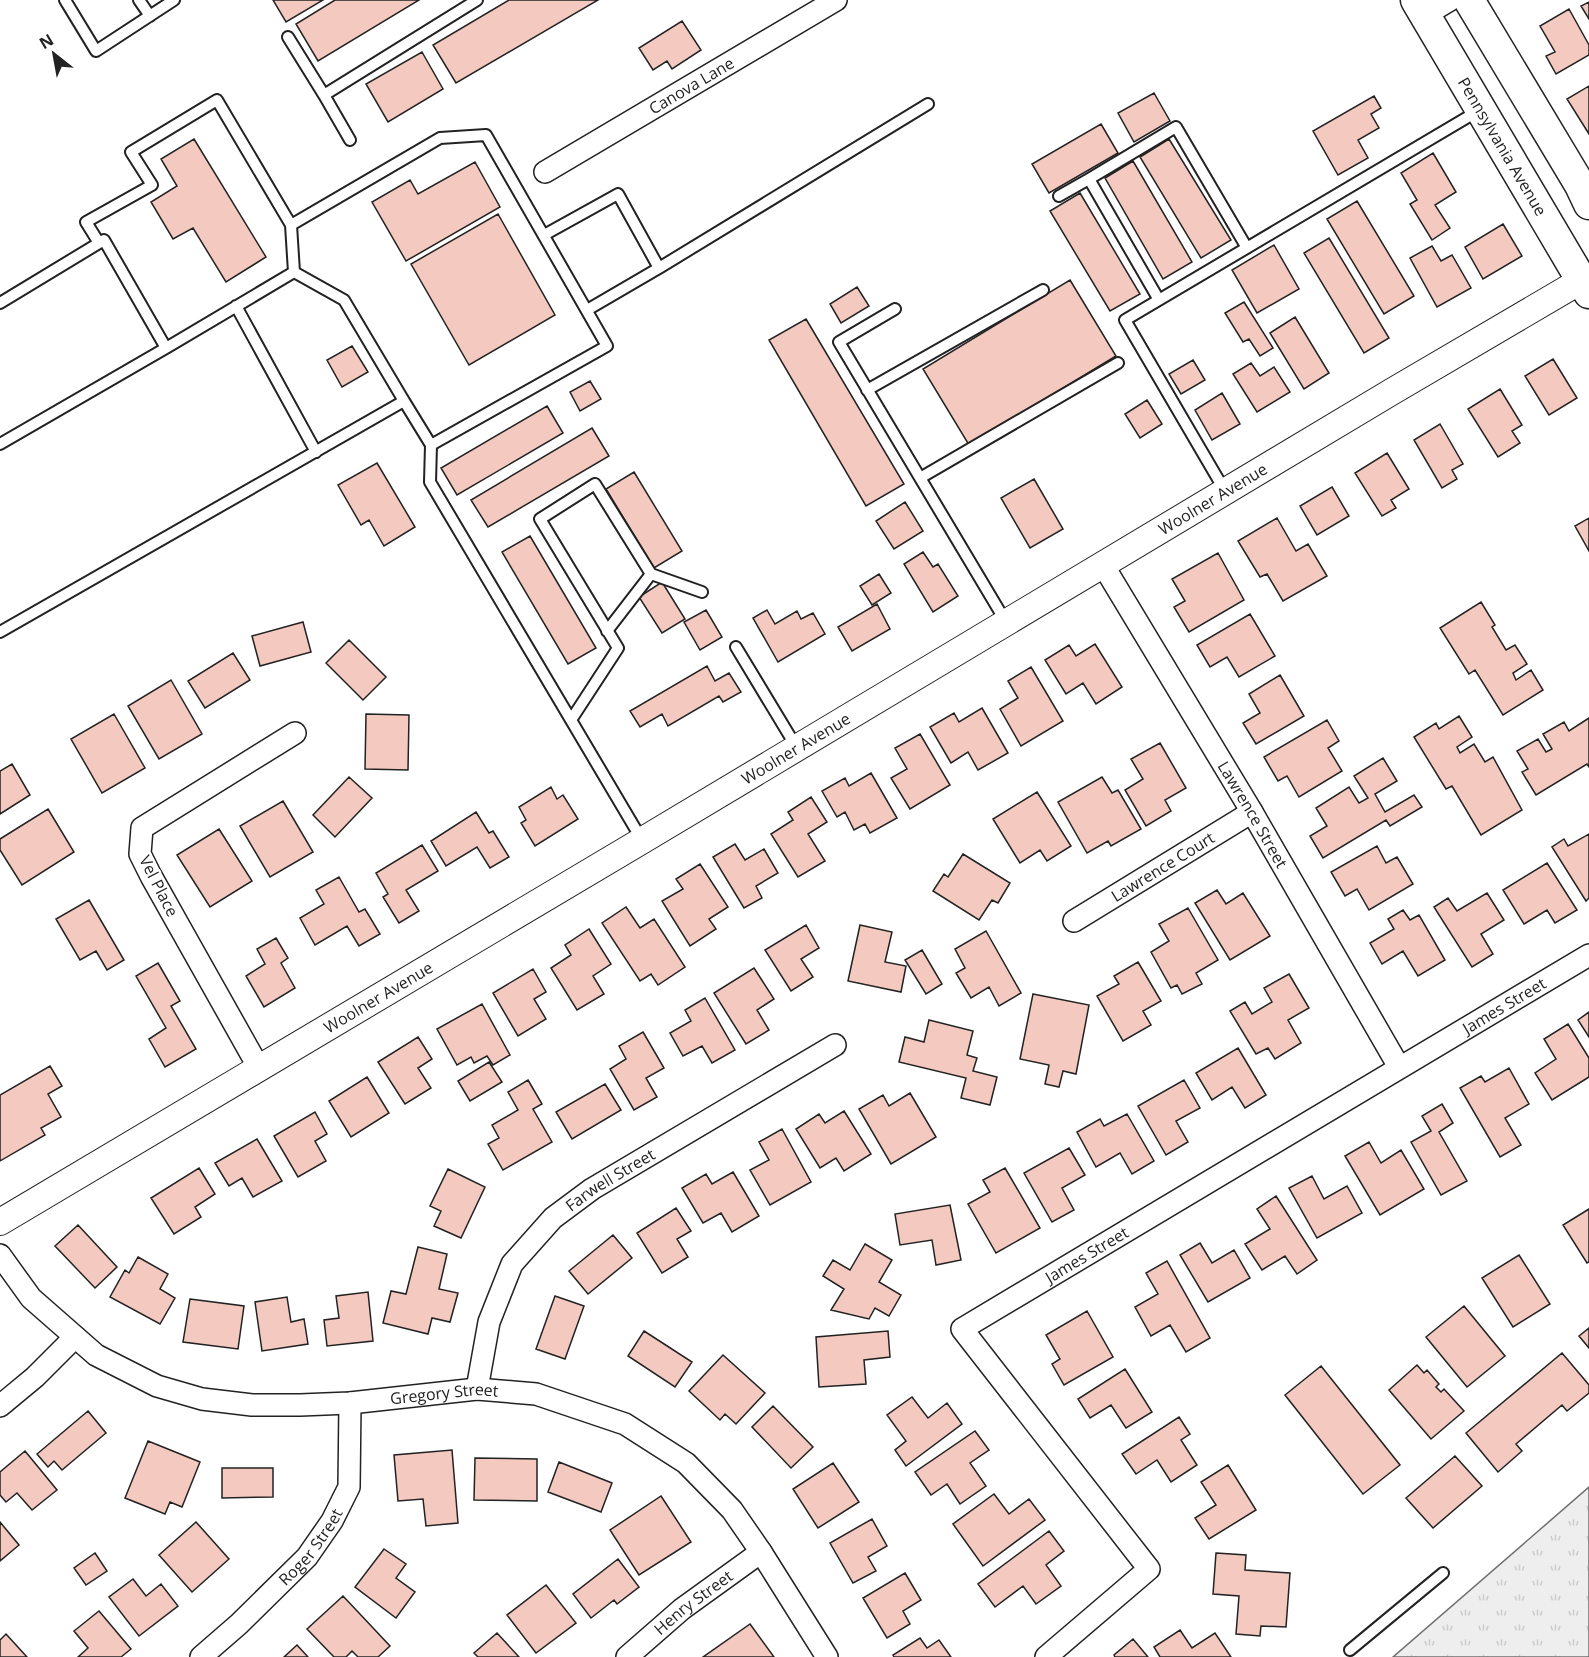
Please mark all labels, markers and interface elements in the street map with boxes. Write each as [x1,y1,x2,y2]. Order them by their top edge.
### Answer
north arrow [24,24,84,84]
text: N [35,28,58,54]
street label: Canova Lane [645,52,738,119]
street label: Pennsylvania Avenue [1453,73,1552,220]
street label: Woolner Avenue [1154,458,1271,540]
street label: Woolner Avenue [737,707,854,790]
street label: Lawrence Street [1213,757,1293,872]
street label: Lawrence Court [1107,826,1219,907]
street label: Vel Place [134,852,184,920]
street label: Woolner Avenue [320,956,437,1038]
street label: James Street [1457,972,1550,1040]
street label: Farwell Street [561,1143,659,1216]
street label: James Street [1039,1221,1133,1289]
street label: Gregory Street [389,1378,500,1410]
street label: Roger Street [274,1504,348,1590]
street label: Henry Street [649,1565,737,1640]

